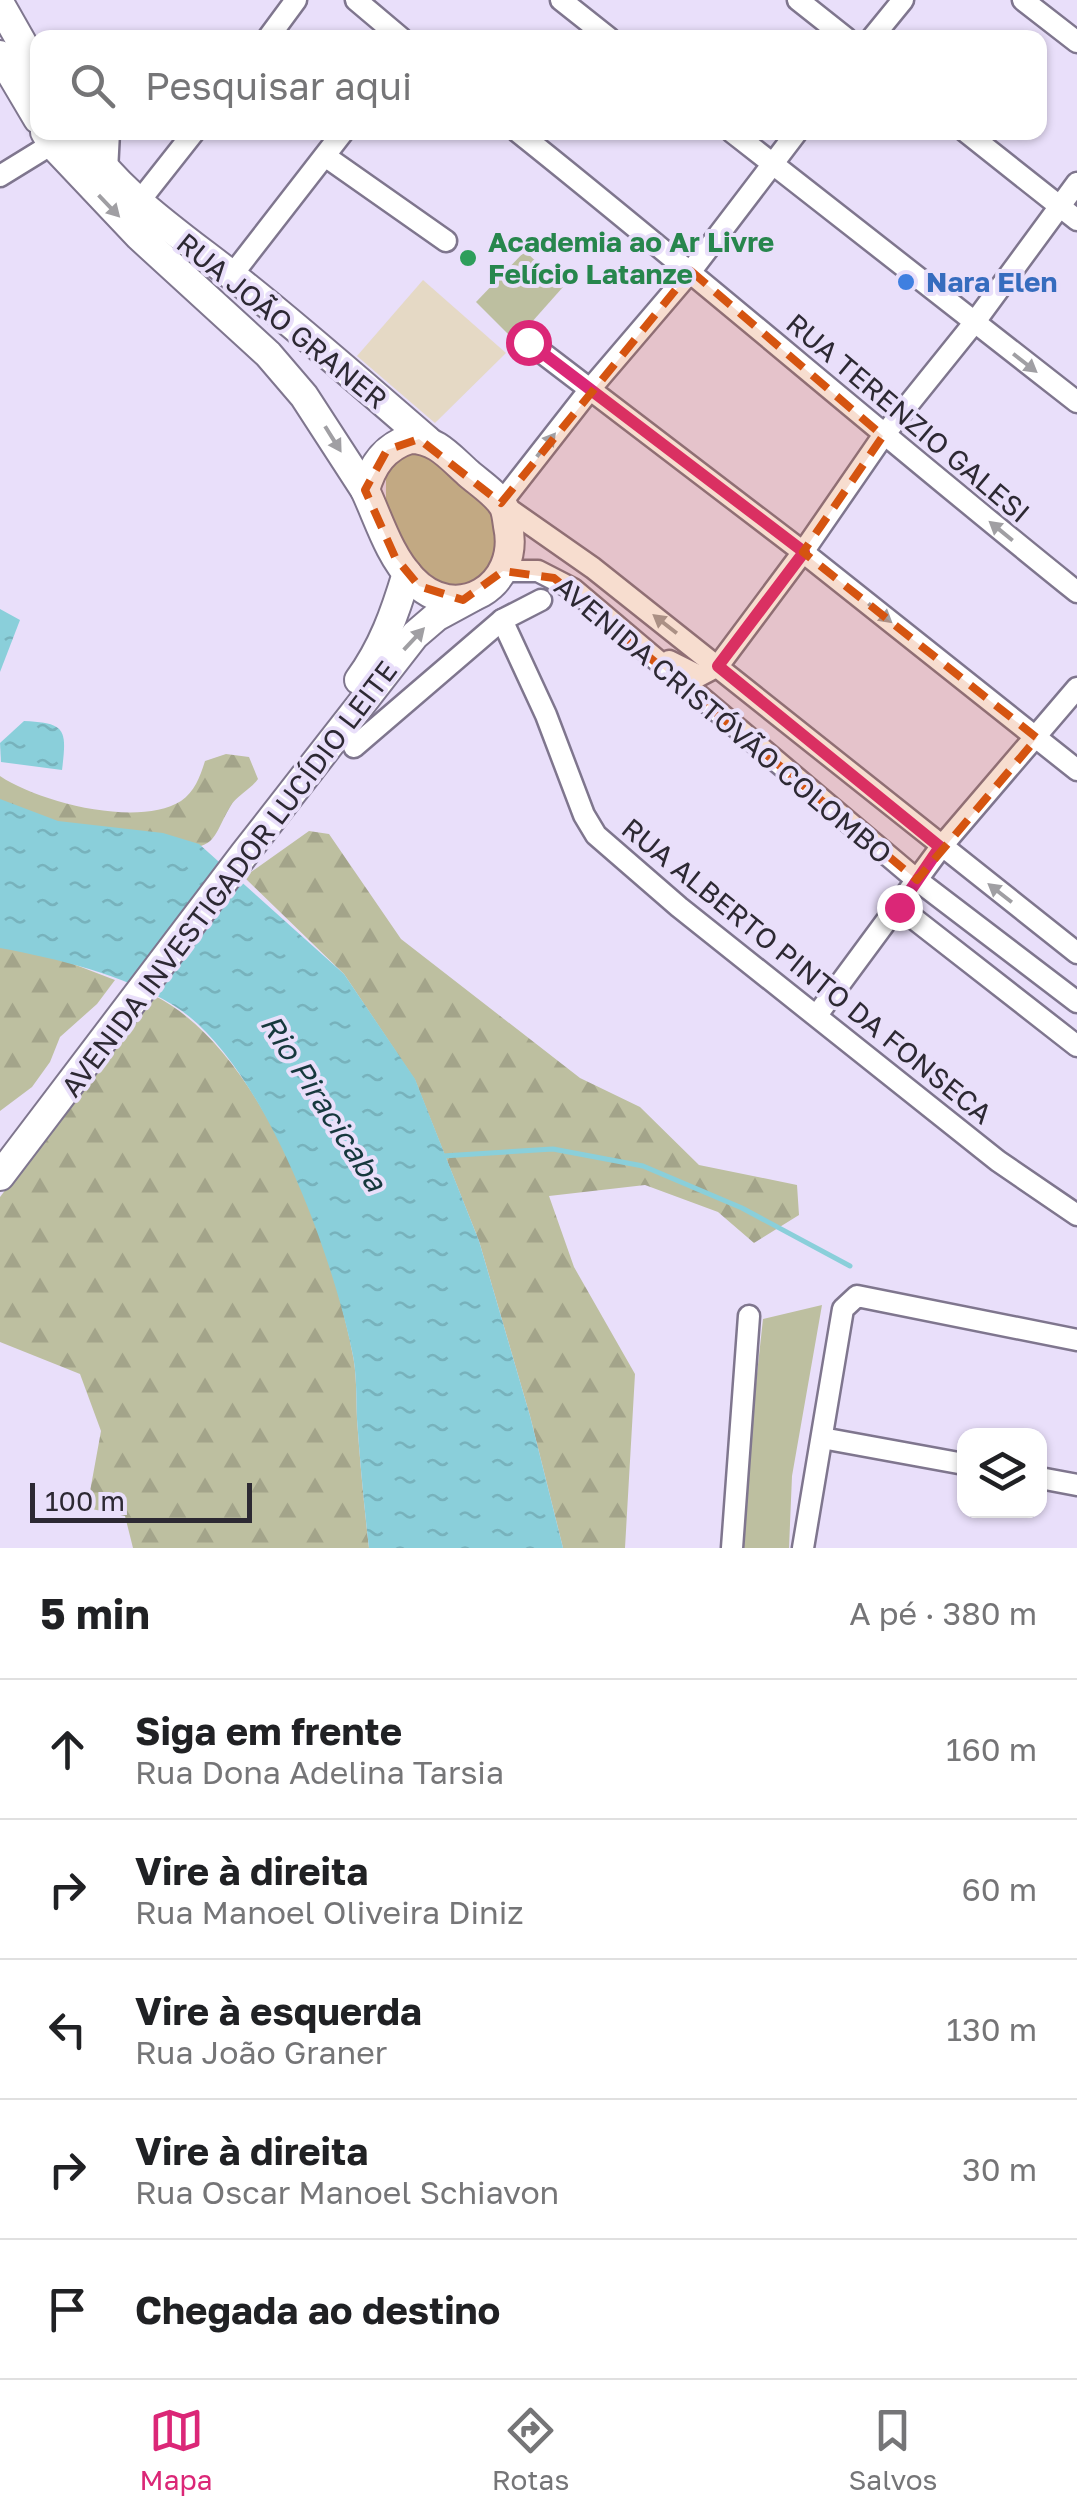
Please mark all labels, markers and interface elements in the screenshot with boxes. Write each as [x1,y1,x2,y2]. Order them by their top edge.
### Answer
search box [30,30,1047,140]
icon: search [65,58,120,113]
text: Pesquisar aqui [145,63,412,108]
one-way arrow [97,193,121,217]
place label: Academia ao Ar Livre Felício Latanze [488,225,774,290]
street label: RUA JOÃO GRANER [171,226,394,415]
marker: Academia ao Ar Livre Felício Latanze [457,247,479,269]
place label: Nara Elen [926,265,1057,298]
marker: Nara Elen [895,271,917,293]
street label: RUA TERENZIO GALESI [780,306,1037,529]
route start [506,320,552,366]
one-way arrow [1012,352,1038,373]
one-way arrow [324,426,342,453]
one-way arrow [535,432,556,458]
one-way arrow [988,521,1014,542]
street label: AVENIDA CRISTÓVÃO COLOMBO [548,569,898,870]
one-way arrow [867,602,892,623]
one-way arrow [652,615,678,635]
one-way arrow [402,627,425,651]
street label: AVENIDA INVESTIGADOR LUCÍDIO LEITE [54,654,403,1103]
street label: RUA ALBERTO PINTO DA FONSECA [616,811,999,1130]
one-way arrow [987,884,1013,904]
route end [877,885,923,931]
water label: Rio Piracicaba [253,1007,395,1198]
map controls [957,1428,1047,1518]
button: layers [957,1428,1047,1518]
scale bar [30,1478,252,1522]
text: 100 m [45,1484,125,1517]
text: 5 min [40,1588,150,1638]
text: A pé · 380 m [849,1594,1037,1632]
text: Siga em frente [135,1708,402,1753]
icon: ahead [40,1722,95,1777]
text: 160 m [946,1730,1037,1768]
text: Rua Dona Adelina Tarsia [135,1753,504,1791]
text: Vire à direita [135,1848,368,1893]
icon: right [40,1862,95,1917]
text: 60 m [961,1870,1037,1908]
text: Rua Manoel Oliveira Diniz [135,1893,524,1931]
text: Vire à esquerda [135,1988,422,2033]
icon: left [40,2002,95,2057]
text: 130 m [947,2010,1037,2048]
text: Rua João Graner [135,2033,387,2071]
text: Vire à direita [135,2128,368,2173]
icon: right [40,2142,95,2197]
text: 30 m [962,2150,1037,2188]
text: Rua Oscar Manoel Schiavon [135,2173,559,2211]
icon: arrive [40,2282,95,2337]
text: Chegada ao destino [135,2287,500,2332]
tab: Mapa [140,2403,213,2496]
tab: Rotas [492,2403,569,2496]
tab: Salvos [848,2403,937,2496]

